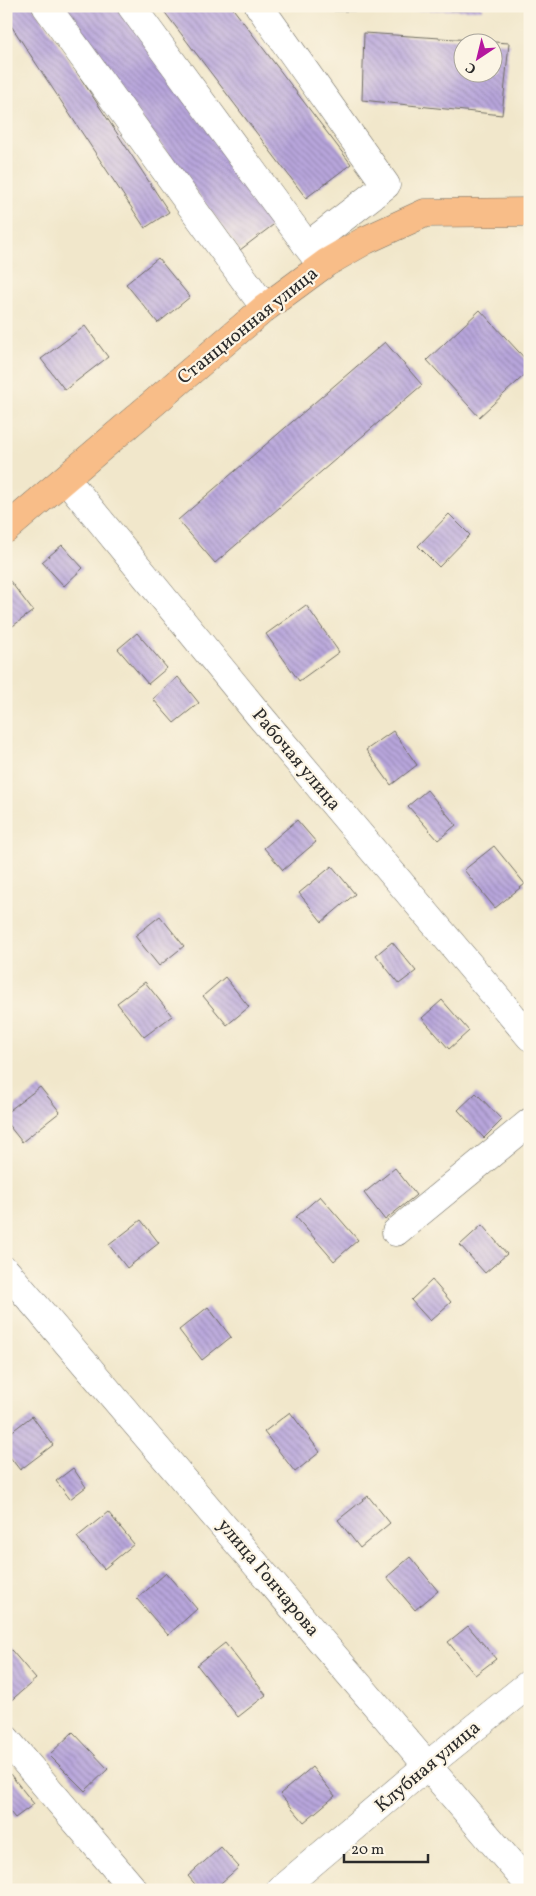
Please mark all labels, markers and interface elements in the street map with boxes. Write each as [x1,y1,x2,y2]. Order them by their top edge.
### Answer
north arrow [454,32,504,82]
text: С [462,57,481,78]
street label: Станционная улица [172,261,324,391]
street label: Рабочая улица [245,703,347,817]
street label: улица Гончарова [211,1513,325,1643]
street label: Клубная улица [370,1715,486,1819]
scale bar [344,1831,427,1863]
text: 20 m [351,1840,384,1861]

